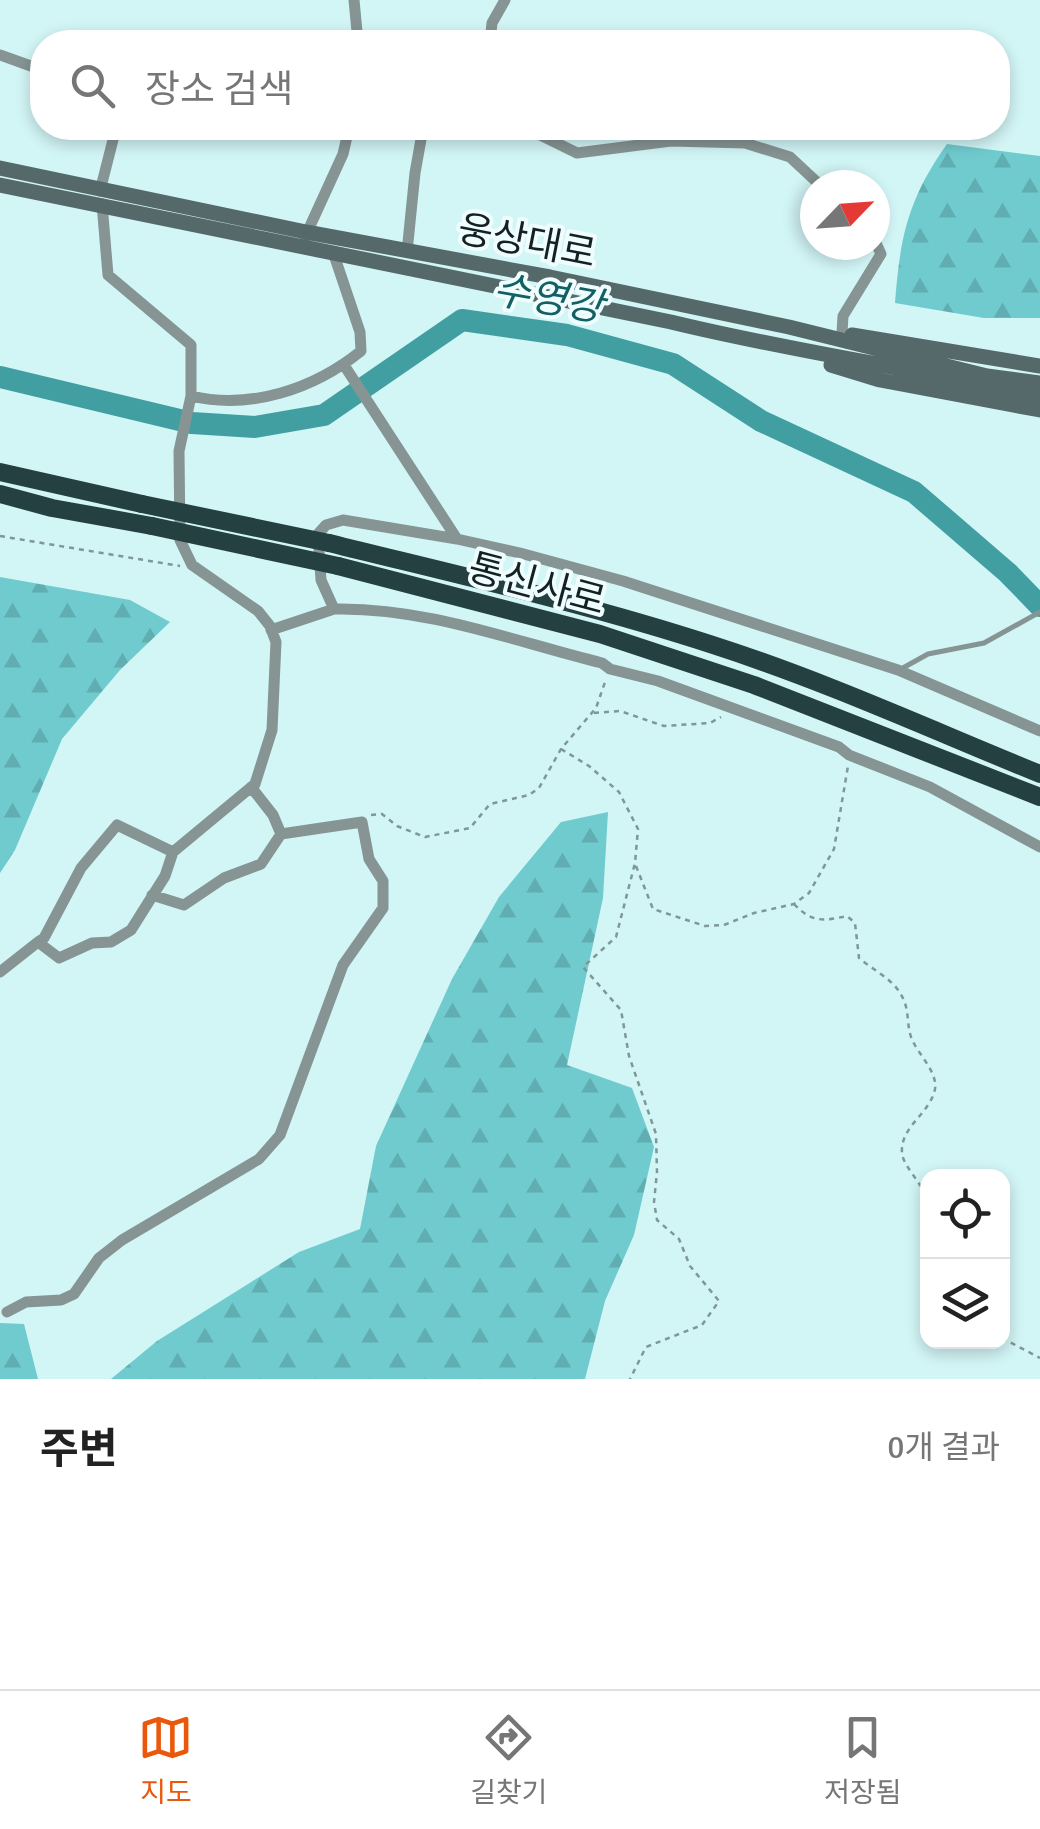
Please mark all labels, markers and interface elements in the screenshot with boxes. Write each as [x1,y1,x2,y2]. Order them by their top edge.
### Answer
search box [30,30,1010,140]
icon: search [65,58,120,113]
text: 장소 검색 [145,66,293,113]
north arrow [800,170,890,260]
street label: 웅상대로 [454,205,600,278]
water label: 수영강 [489,265,612,334]
street label: 통신사로 [463,544,610,625]
map controls [920,1169,1010,1349]
button: locate [920,1169,1010,1259]
button: layers [920,1259,1010,1349]
text: 주변 [40,1424,117,1475]
text: 0개 결과 [887,1428,1000,1467]
tab: 지도 [138,1710,193,1810]
tab: 길찾기 [470,1710,548,1810]
tab: 저장됨 [824,1710,902,1810]

